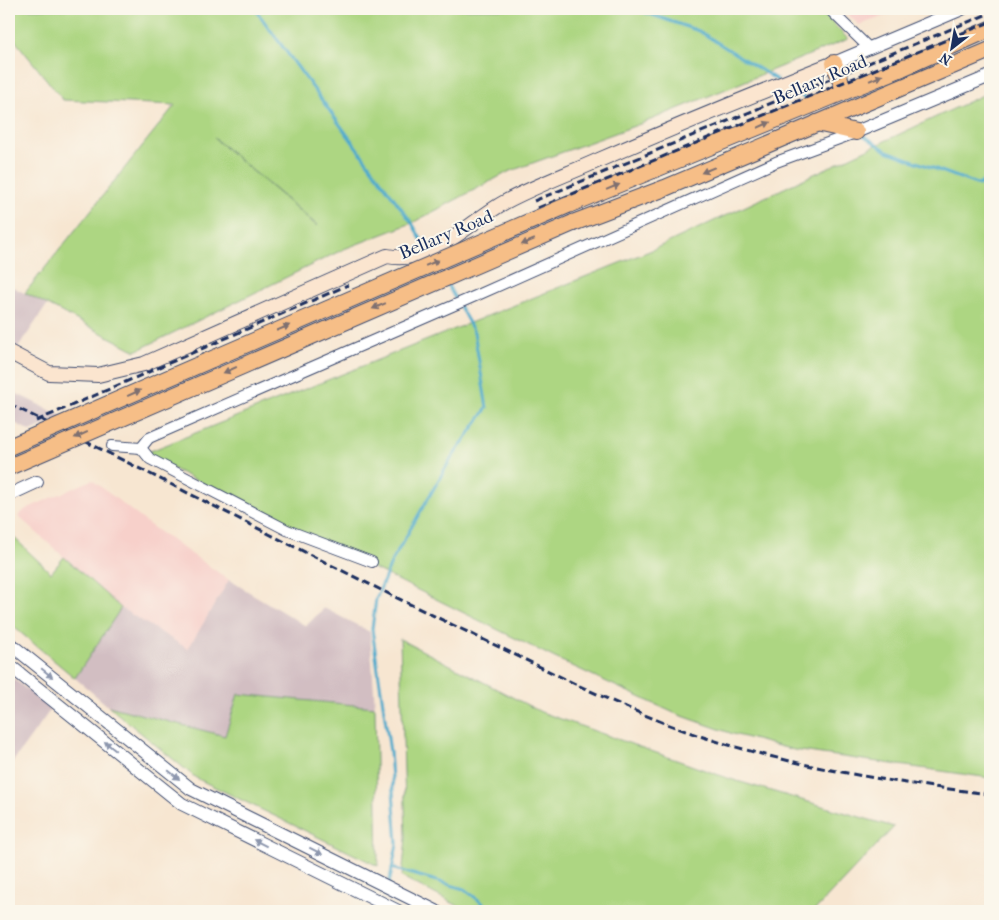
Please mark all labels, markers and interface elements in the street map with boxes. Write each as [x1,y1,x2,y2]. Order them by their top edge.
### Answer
north arrow [926,22,976,72]
text: N [936,48,954,69]
street label: Bellary Road [770,51,870,109]
one-way arrow [869,74,884,82]
one-way arrow [757,121,771,129]
one-way arrow [701,166,715,174]
one-way arrow [606,182,620,190]
street label: Bellary Road [396,206,496,264]
one-way arrow [521,239,535,247]
one-way arrow [425,259,439,267]
one-way arrow [372,303,386,311]
one-way arrow [275,323,290,331]
one-way arrow [223,367,237,375]
one-way arrow [127,388,141,396]
one-way arrow [74,432,88,440]
one-way arrow [40,668,53,679]
one-way arrow [104,740,117,751]
one-way arrow [167,769,180,780]
one-way arrow [253,839,267,847]
one-way arrow [309,847,324,856]

